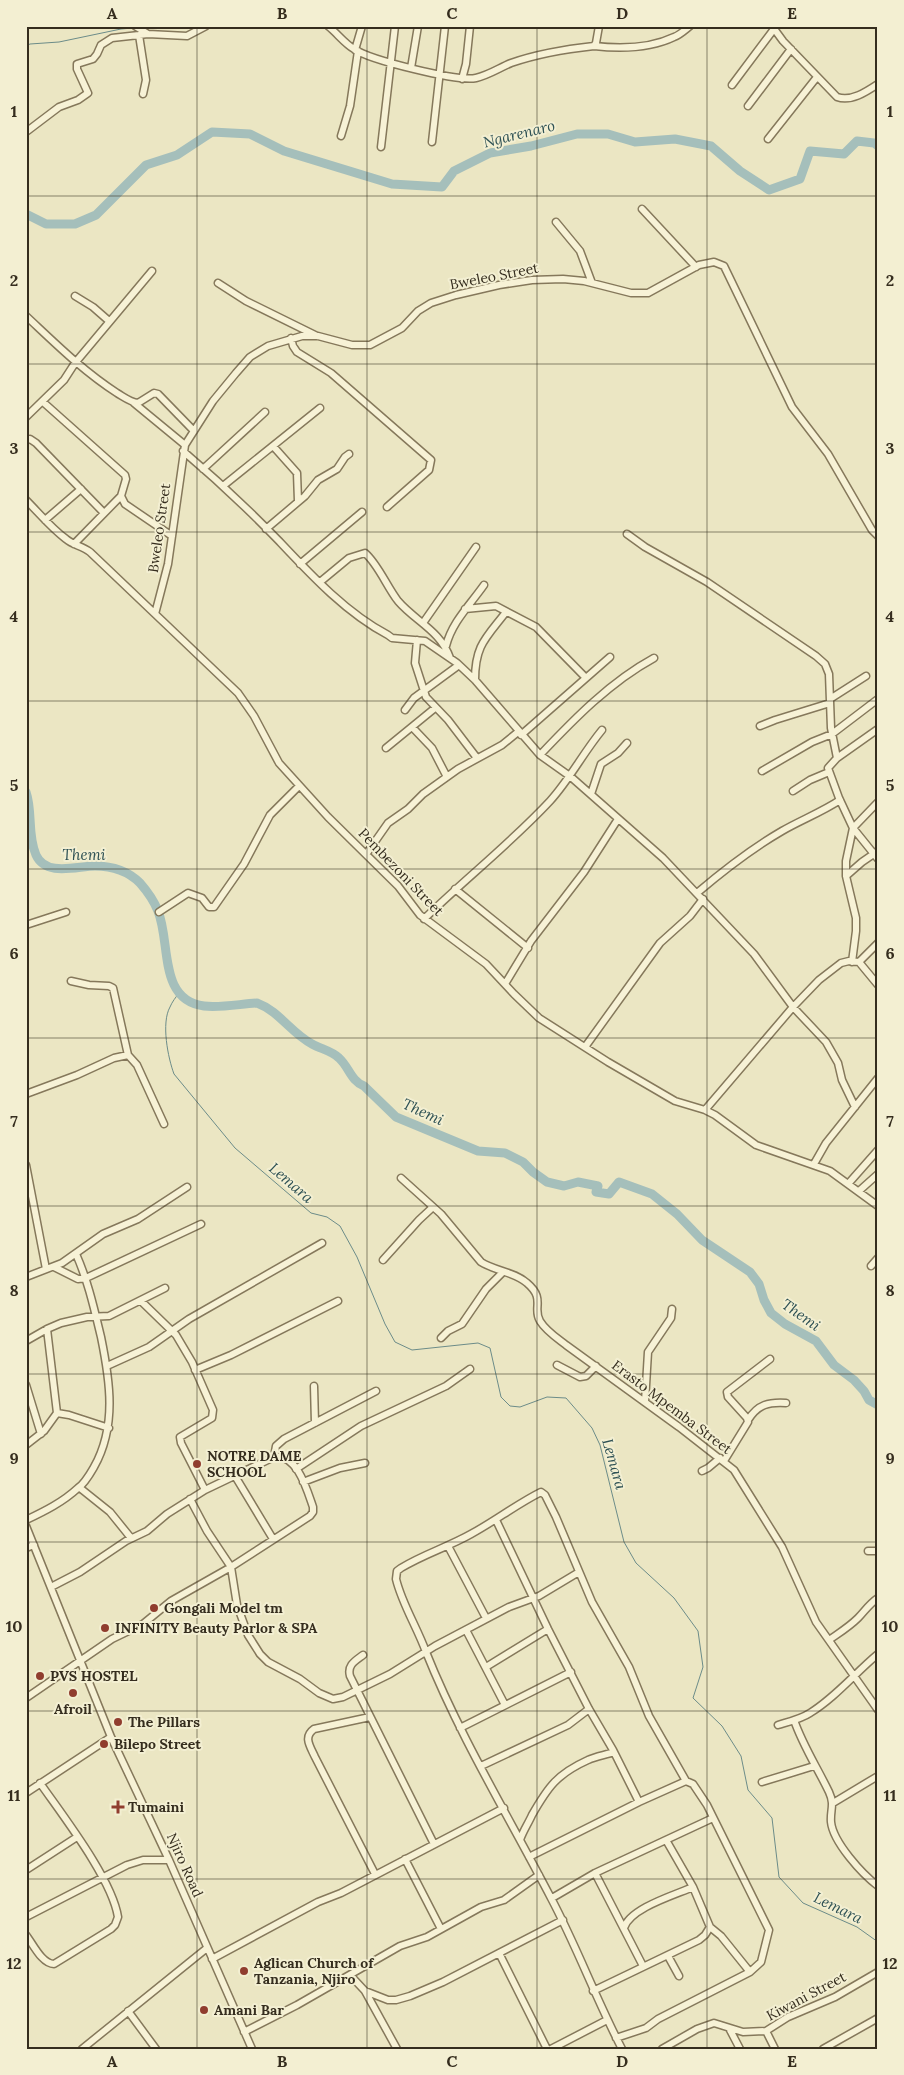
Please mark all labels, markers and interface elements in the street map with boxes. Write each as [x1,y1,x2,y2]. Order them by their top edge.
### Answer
text: A [107,3,118,23]
text: B [277,3,288,23]
text: C [446,3,458,23]
text: D [616,3,628,23]
text: E [787,3,797,23]
text: 1 [11,101,17,121]
text: 1 [887,101,893,121]
water label: Ngarenaro [481,115,557,152]
street label: Bweleo Street [448,258,540,293]
text: 2 [10,270,18,290]
text: 2 [886,270,894,290]
text: 3 [10,438,19,458]
text: 3 [886,438,895,458]
street label: Bweleo Street [144,482,174,574]
text: 4 [10,606,19,626]
text: 4 [886,606,895,626]
text: 5 [10,775,19,795]
text: 5 [886,775,895,795]
street label: Pembezoni Street [355,824,448,920]
water label: Themi [62,845,106,864]
text: 6 [9,943,19,963]
text: 6 [885,943,895,963]
water label: Themi [400,1094,447,1129]
text: 7 [10,1111,18,1131]
text: 7 [886,1111,894,1131]
water label: Lemara [265,1158,318,1207]
text: 8 [9,1280,19,1300]
text: 8 [885,1280,895,1300]
water label: Themi [778,1294,825,1335]
street label: Erasto Mpemba Street [608,1356,736,1458]
water label: Lemara [598,1436,631,1492]
place label: NOTRE DAME SCHOOL [207,1447,302,1481]
text: 9 [9,1448,19,1468]
text: 9 [885,1448,895,1468]
marker: NOTRE DAME SCHOOL [191,1458,203,1470]
place label: Gongali Model tm [164,1599,283,1617]
marker: Gongali Model tm [148,1602,160,1614]
text: 10 [6,1616,22,1636]
text: 10 [882,1616,898,1636]
place label: INFINITY Beauty Parlor & SPA [115,1619,318,1637]
marker: INFINITY Beauty Parlor & SPA [99,1622,111,1634]
place label: PVS HOSTEL [50,1667,138,1685]
marker: PVS HOSTEL [34,1670,46,1682]
marker: Afroil [67,1687,79,1699]
place label: Afroil [54,1700,93,1718]
place label: The Pillars [128,1713,200,1731]
marker: The Pillars [112,1716,124,1728]
place label: Bilepo Street [114,1735,201,1753]
marker: Bilepo Street [98,1738,110,1750]
text: 11 [8,1785,21,1805]
text: 11 [884,1785,897,1805]
place label: Tumaini [128,1798,184,1816]
marker: Tumaini [112,1801,124,1813]
street label: Njiro Road [163,1830,207,1900]
water label: Lemara [811,1888,866,1928]
text: 12 [6,1953,22,1973]
text: 12 [882,1953,898,1973]
place label: Aglican Church of Tanzania, Njiro [254,1954,374,1988]
marker: Aglican Church of Tanzania, Njiro [238,1965,250,1977]
street label: Kiwani Street [763,1967,849,2024]
place label: Amani Bar [214,2001,284,2019]
marker: Amani Bar [198,2004,210,2016]
text: A [107,2051,118,2071]
text: B [277,2051,288,2071]
text: C [446,2051,458,2071]
text: D [616,2051,628,2071]
text: E [787,2051,797,2071]

